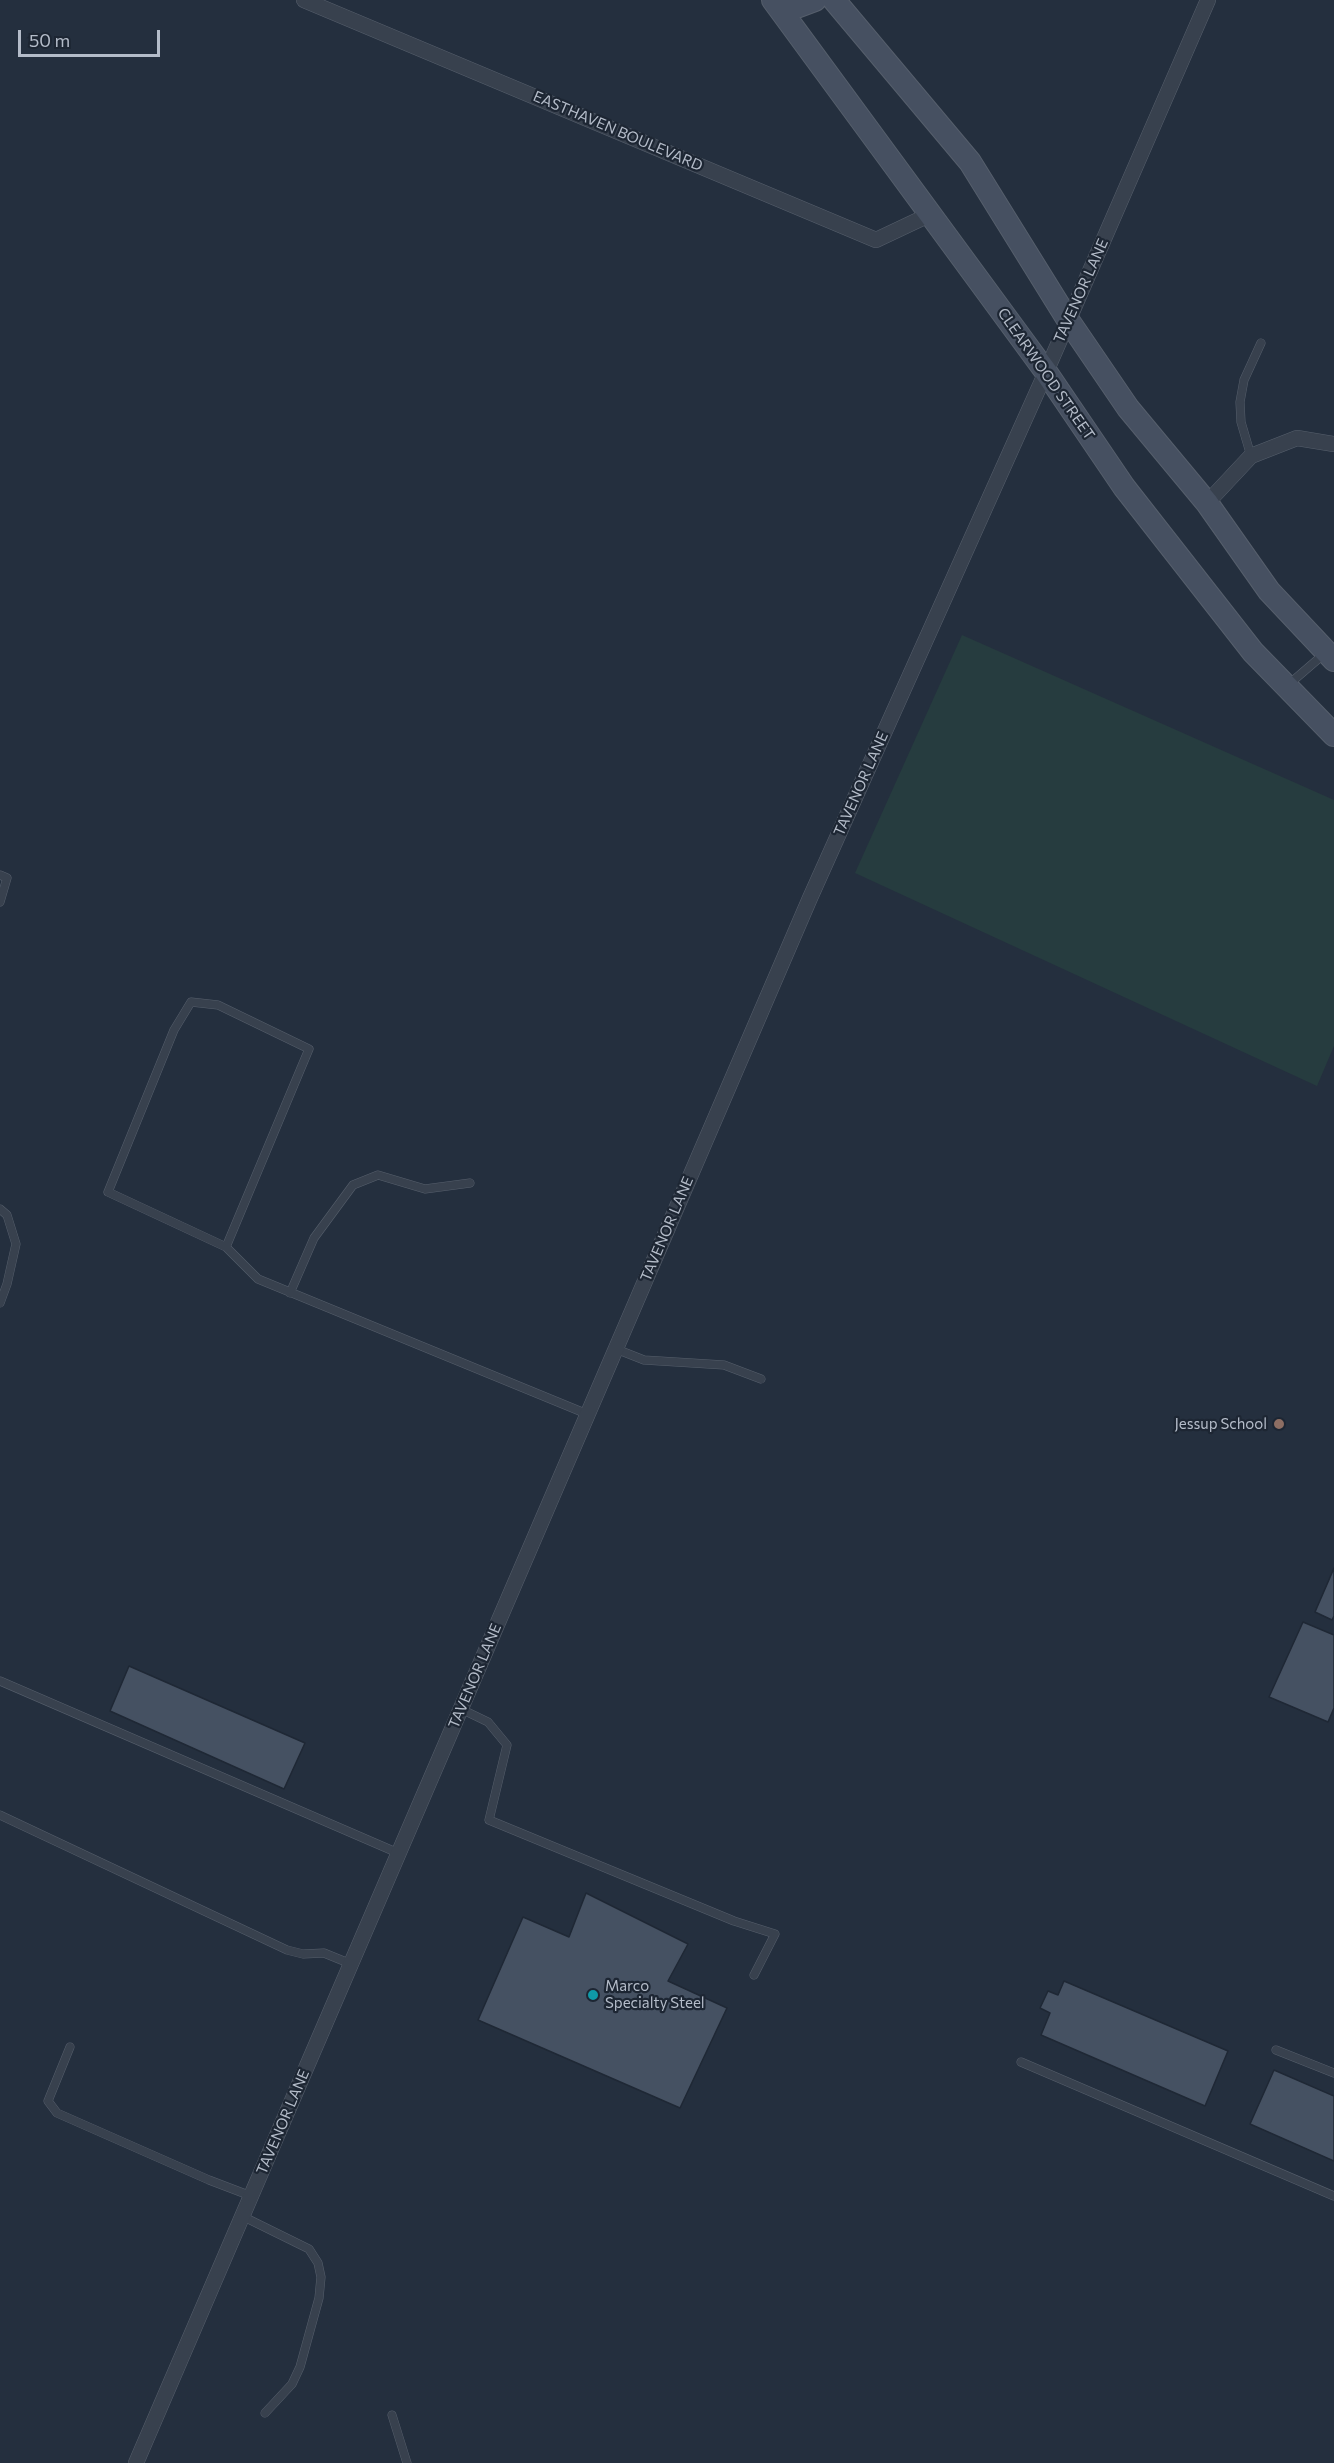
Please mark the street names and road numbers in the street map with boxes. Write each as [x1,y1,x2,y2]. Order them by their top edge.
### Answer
street label: EASTHAVEN BOULEVARD [531,87,705,175]
street label: TAVENOR LANE [1050,236,1112,346]
street label: CLEARWOOD STREET [994,305,1098,443]
street label: TAVENOR LANE [830,729,892,839]
street label: TAVENOR LANE [637,1174,697,1284]
street label: TAVENOR LANE [445,1621,505,1731]
street label: TAVENOR LANE [253,2067,313,2177]

